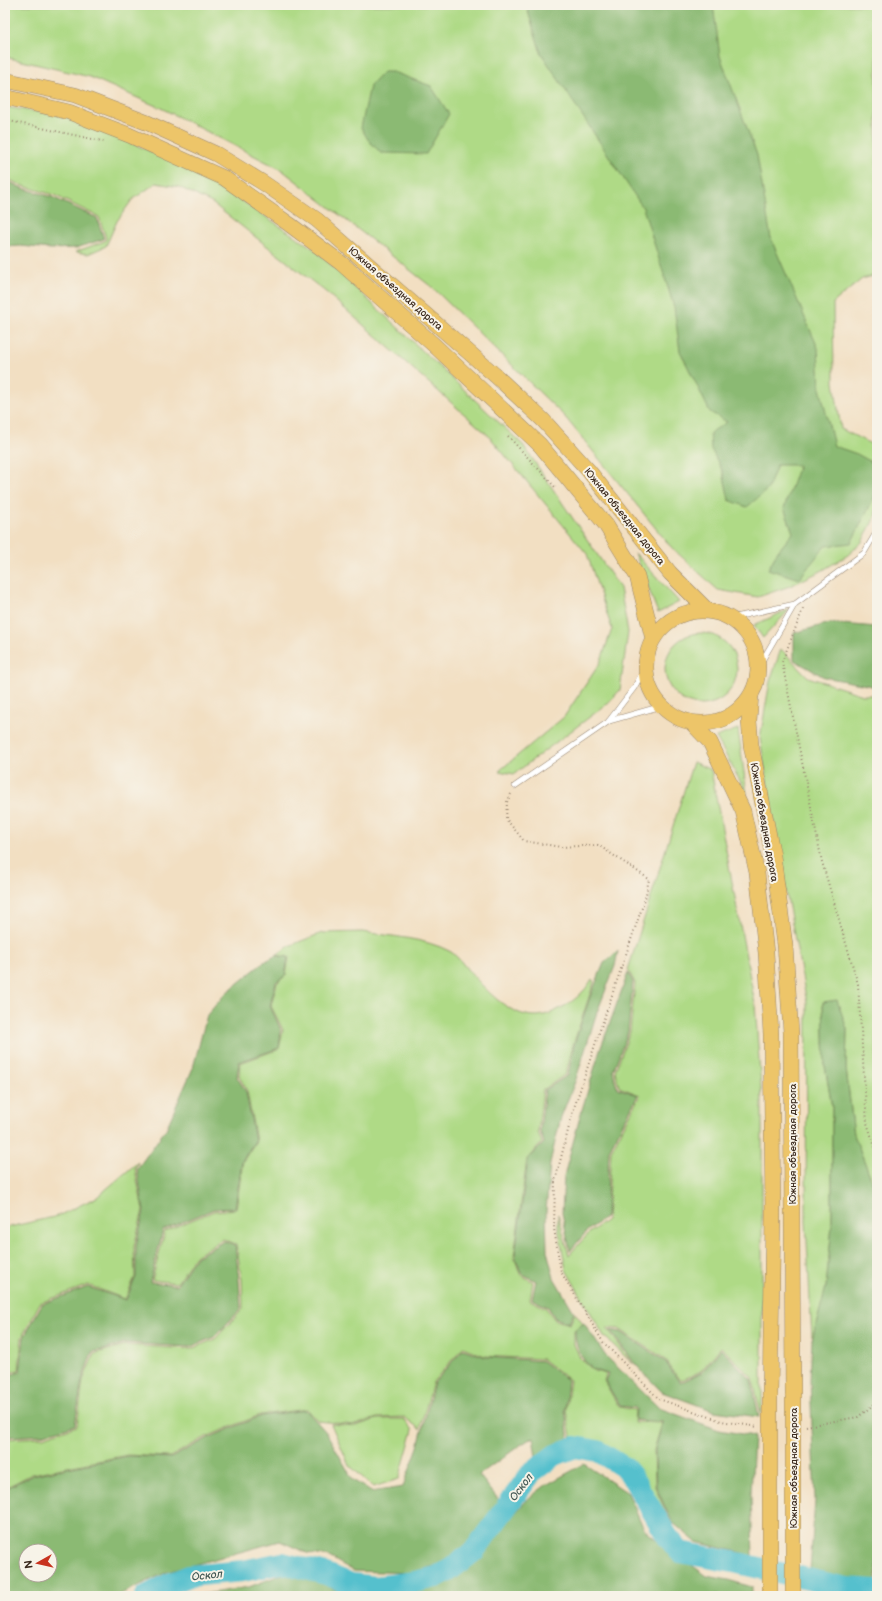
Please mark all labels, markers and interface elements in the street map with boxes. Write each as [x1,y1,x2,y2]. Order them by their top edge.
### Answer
street label: Южная объездная дорога [346,245,445,333]
street label: Южная объездная дорога [582,466,667,567]
street label: Южная объездная дорога [748,762,780,883]
street label: Южная объездная дорога [787,1083,799,1204]
street label: Южная объездная дорога [788,1407,800,1528]
water label: Оскол [507,1470,536,1504]
north arrow [18,1543,58,1583]
text: N [22,1559,36,1569]
water label: Оскол [191,1567,224,1584]

